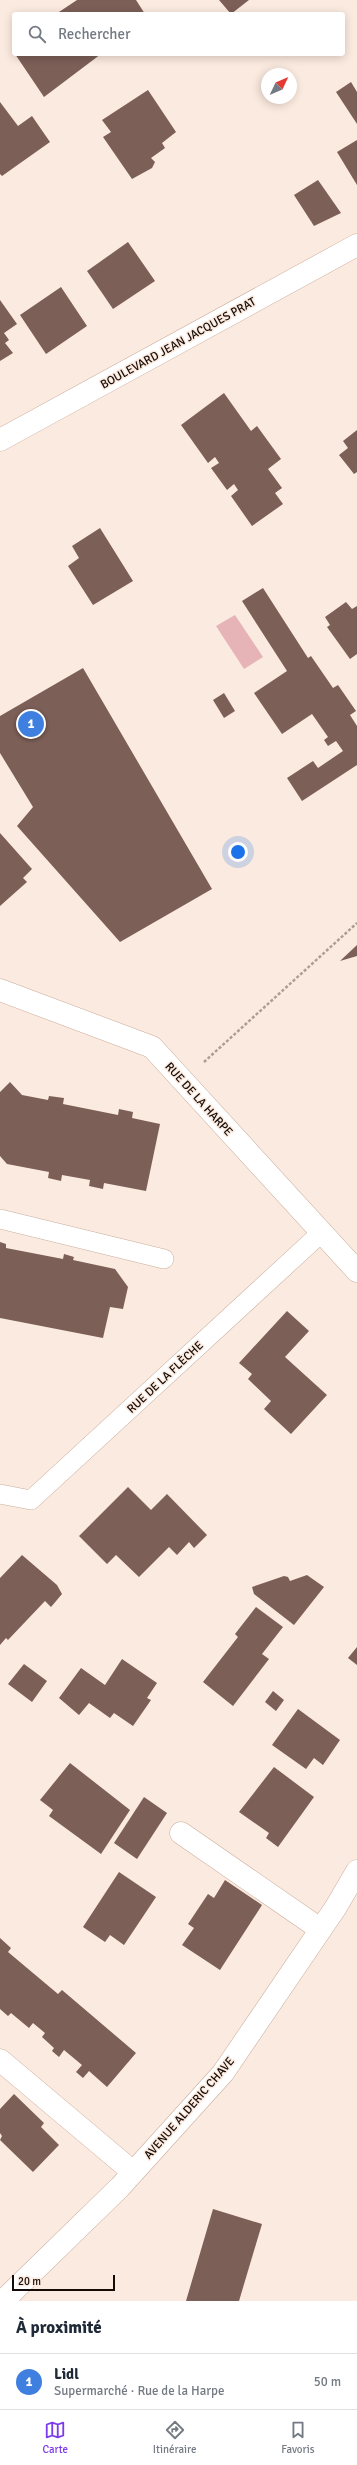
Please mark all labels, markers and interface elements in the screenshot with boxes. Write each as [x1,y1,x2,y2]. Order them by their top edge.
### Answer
search box [12,12,345,56]
icon: search [26,23,48,45]
text: Rechercher [58,25,131,43]
north arrow [261,68,297,104]
street label: BOULEVARD JEAN JACQUES PRAT [98,294,259,393]
pin: 1 [18,709,44,739]
your location [228,842,248,862]
street label: RUE DE LA HARPE [162,1059,236,1139]
street label: RUE DE LA FLÈCHE [124,1338,207,1417]
street label: AVENUE ALDERIC CHAVE [141,2054,238,2162]
scale bar [12,2273,115,2292]
text: 20 m [18,2275,41,2288]
text: À proximité [16,2317,102,2338]
text: Lidl [54,2365,79,2383]
text: 1 [25,2374,33,2390]
text: 50 m [314,2374,341,2390]
text: Supermarché · Rue de la Harpe [54,2383,224,2399]
tab: Carte [42,2419,68,2456]
tab: Itinéraire [153,2419,196,2456]
tab: Favoris [281,2419,315,2456]

